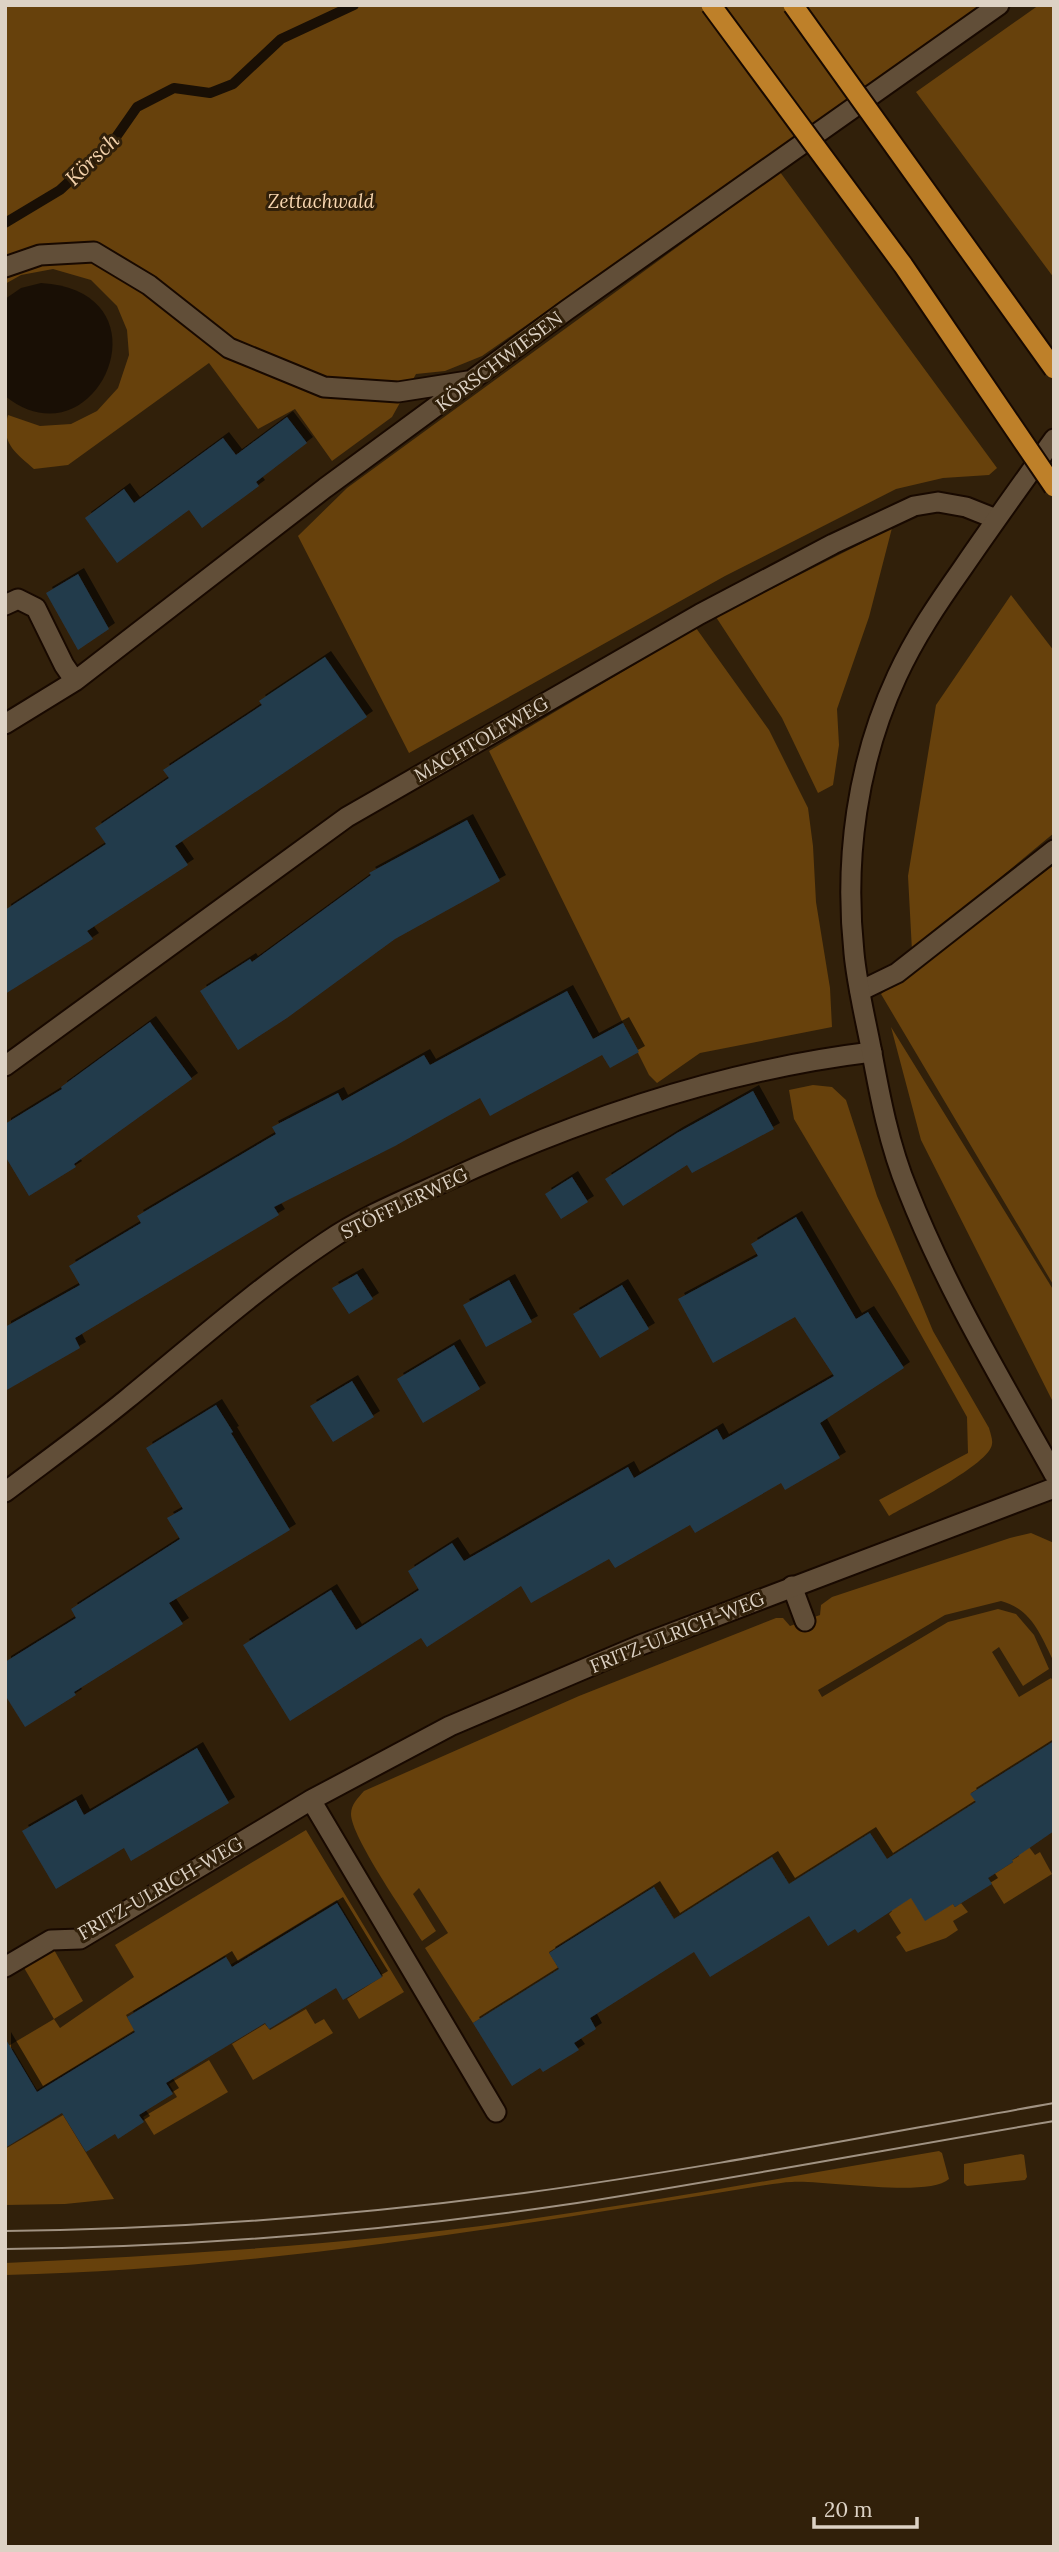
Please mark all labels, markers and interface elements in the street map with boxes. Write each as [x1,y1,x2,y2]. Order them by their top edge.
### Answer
water label: Körsch [59,127,125,191]
park label: Zettachwald [268,189,375,213]
street label: KÖRSCHWIESEN [431,306,567,416]
street label: MACHTOLFWEG [410,691,553,787]
street label: STÖFFLERWEG [337,1162,472,1244]
street label: FRITZ-ULRICH-WEG [586,1586,768,1678]
street label: FRITZ-ULRICH-WEG [73,1831,247,1945]
scale bar [814,2486,917,2530]
text: 20 m [824,2496,873,2523]

